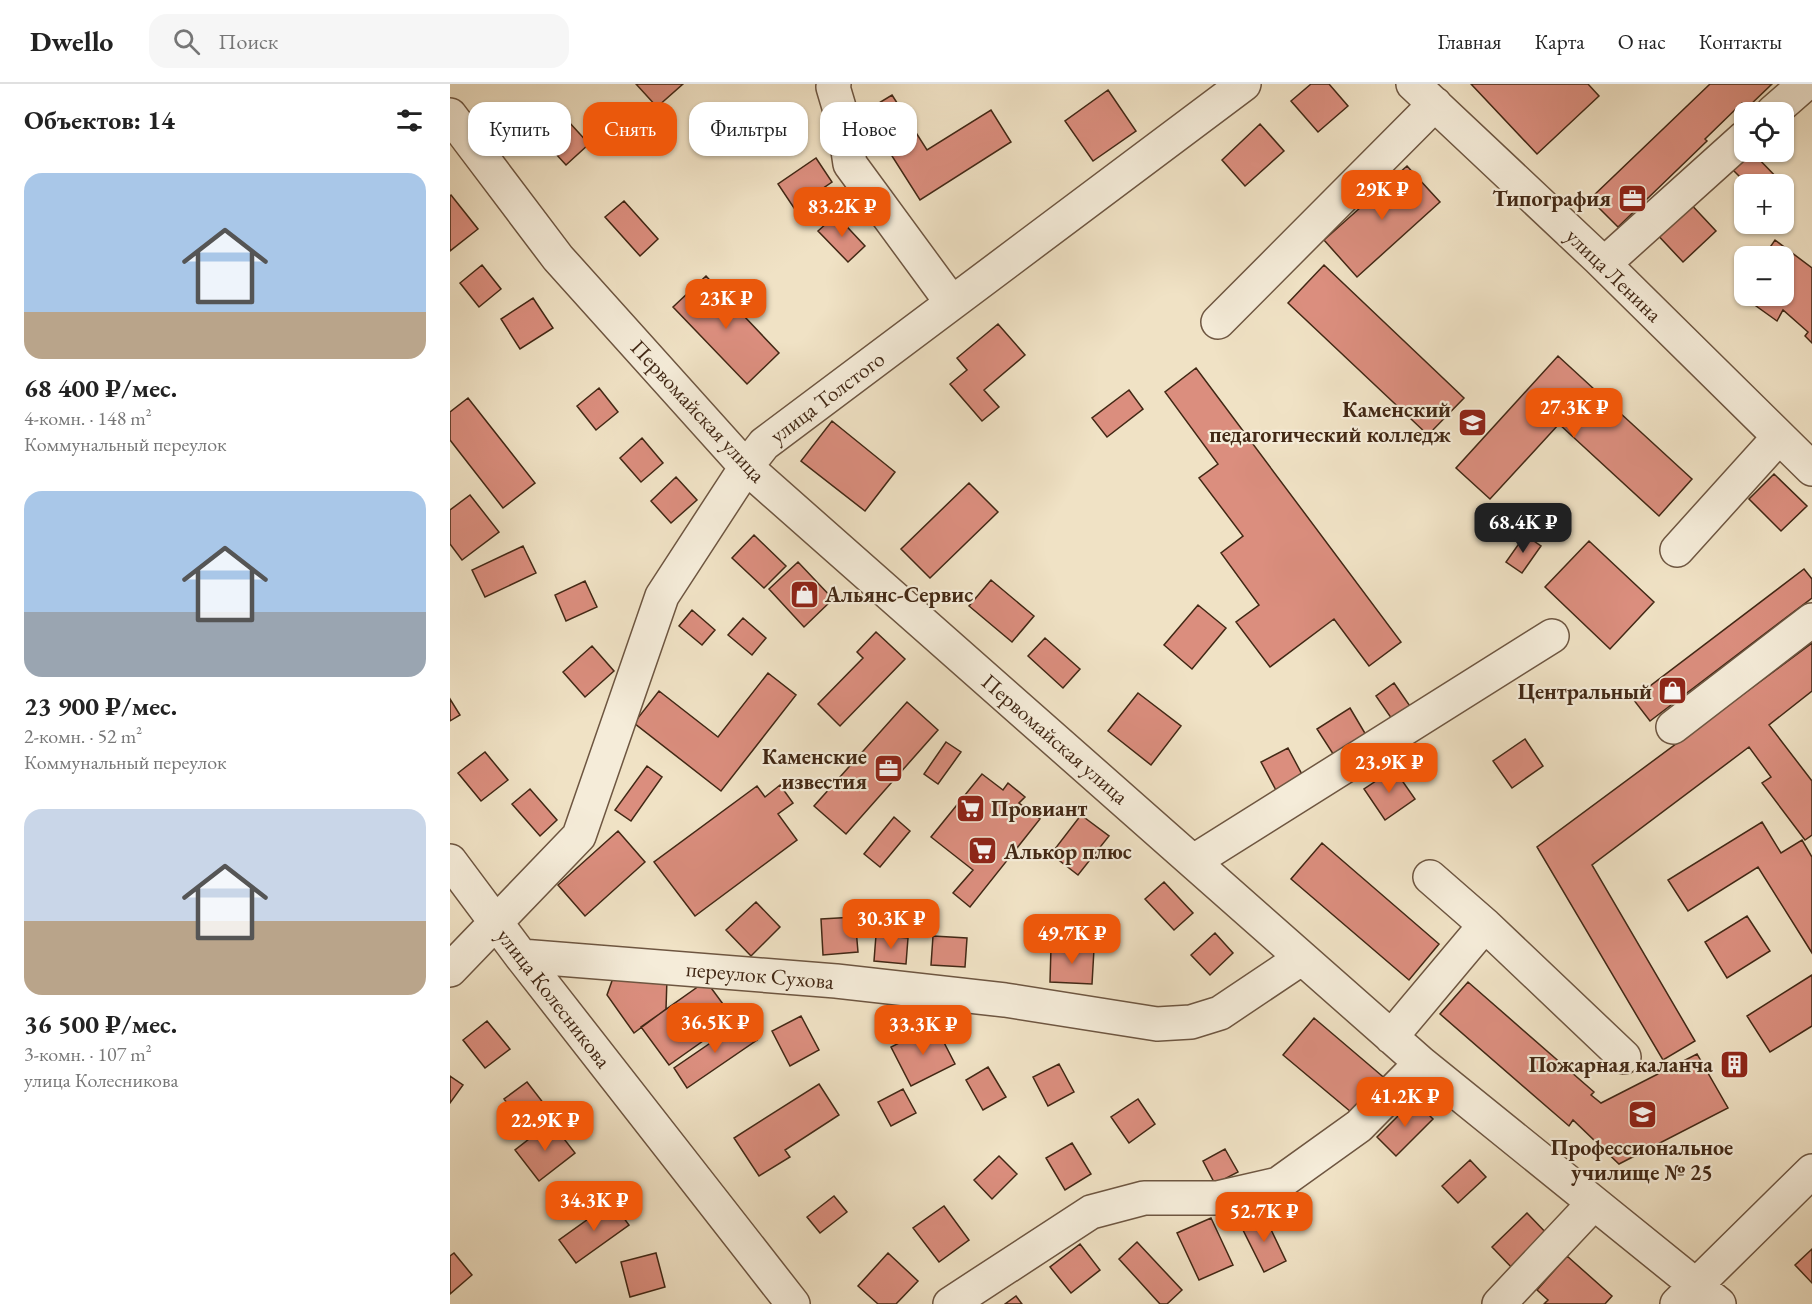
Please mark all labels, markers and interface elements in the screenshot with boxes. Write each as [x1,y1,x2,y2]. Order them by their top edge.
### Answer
search box [149,14,569,68]
text: Dwello [30,23,113,59]
icon: search [170,25,203,58]
text: Поиск [218,27,278,56]
text: Главная [1437,28,1501,55]
text: Карта [1534,28,1585,55]
text: О нас [1618,28,1666,55]
text: Контакты [1699,28,1782,55]
chip: Купить [468,102,571,156]
chip: Снять [583,102,677,156]
chip: Фильтры [689,102,808,156]
chip: Новое [820,102,917,156]
map controls [1734,102,1794,306]
button: locate [1734,102,1794,162]
text: Объектов: 14 [24,103,175,137]
icon: filters [393,104,426,137]
pin: 29K ₽ [1340,170,1424,221]
button: + [1734,174,1794,234]
text: 29K ₽ [1355,176,1409,202]
office icon: Типография [1616,182,1648,214]
place label: Типография [1492,184,1611,213]
pin: 83.2K ₽ [787,187,897,238]
text: 83.2K ₽ [808,193,876,219]
icon: home [171,212,279,320]
street label: улица Ленина [1560,222,1669,328]
button: − [1734,246,1794,306]
pin: 23K ₽ [684,279,768,330]
text: 23K ₽ [699,285,753,311]
street label: Первомайская улица [624,333,772,489]
street label: улица Толстого [764,344,890,450]
text: 68 400 ₽/мес. [24,371,177,405]
pin: 27.3K ₽ [1519,388,1629,439]
text: 27.3K ₽ [1540,394,1608,420]
place label: Каменский педагогический колледж [1209,395,1451,449]
text: 4-комн. · 148 m² [24,405,152,431]
school or university icon: Каменский педагогический колледж [1456,406,1488,438]
text: Коммунальный переулок [24,431,227,457]
pin: 68.4K ₽ [1468,503,1578,554]
text: 68.4K ₽ [1489,509,1557,535]
icon: home [171,530,279,638]
shop icon: Альянс-Сервис [788,578,820,610]
place label: Альянс-Сервис [824,580,973,609]
street label: Первомайская улица [975,667,1135,811]
shop icon: Центральный [1657,675,1689,707]
place label: Центральный [1518,677,1652,706]
text: 23 900 ₽/мес. [24,689,177,723]
text: 2-комн. · 52 m² [24,723,142,749]
place label: Каменские известия [762,742,867,796]
pin: 23.9K ₽ [1334,743,1444,794]
text: Коммунальный переулок [24,749,227,775]
text: 23.9K ₽ [1355,749,1423,775]
office icon: Каменские известия [872,753,904,785]
supermarket icon: Провиант [954,792,986,824]
place label: Провиант [991,794,1087,823]
supermarket icon: Алькор плюс [967,835,999,867]
place label: Алькор плюс [1003,837,1132,866]
icon: home [171,848,279,956]
pin: 30.3K ₽ [836,899,946,950]
text: 30.3K ₽ [857,905,925,931]
pin: 49.7K ₽ [1017,914,1127,965]
text: 49.7K ₽ [1038,920,1106,946]
street label: улица Колесникова [490,922,618,1074]
street label: переулок Сухова [685,954,835,996]
pin: 36.5K ₽ [660,1003,770,1054]
pin: 33.3K ₽ [868,1005,978,1056]
text: 36 500 ₽/мес. [24,1007,177,1041]
text: 36.5K ₽ [681,1009,749,1035]
text: 33.3K ₽ [889,1011,957,1037]
text: 3-комн. · 107 m² [24,1041,152,1067]
building icon: Пожарная каланча [1718,1048,1750,1080]
place label: Пожарная каланча [1529,1050,1713,1079]
text: улица Колесникова [24,1067,178,1093]
pin: 41.2K ₽ [1350,1077,1460,1128]
text: 41.2K ₽ [1371,1083,1439,1109]
school or university icon: Профессиональное училище № 25 [1626,1099,1658,1131]
pin: 22.9K ₽ [490,1101,600,1152]
text: 22.9K ₽ [511,1107,579,1133]
place label: Профессиональное училище № 25 [1551,1133,1733,1187]
pin: 34.3K ₽ [539,1181,649,1232]
text: 34.3K ₽ [560,1187,628,1213]
pin: 52.7K ₽ [1209,1192,1319,1243]
text: 52.7K ₽ [1230,1198,1298,1224]

